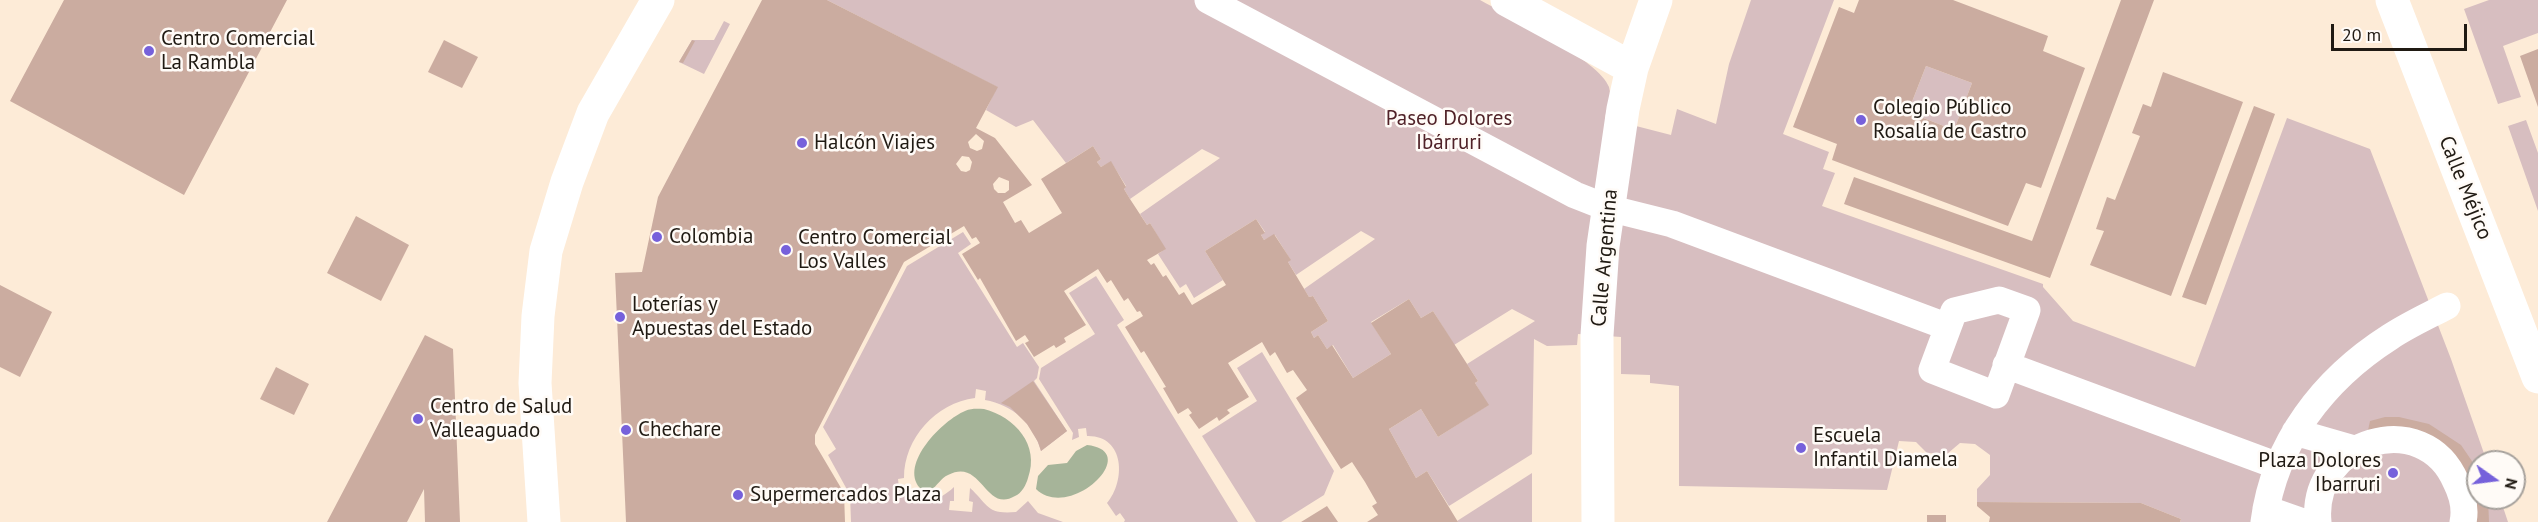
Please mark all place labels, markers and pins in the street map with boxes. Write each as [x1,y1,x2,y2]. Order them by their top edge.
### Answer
place label: Centro Comercial La Rambla [161,26,315,76]
marker: Centro Comercial La Rambla [142,44,156,58]
place label: Colegio Público Rosalía de Castro [1873,95,2027,145]
marker: Colegio Público Rosalía de Castro [1854,113,1868,127]
place label: Halcón Viajes [814,130,935,156]
marker: Halcón Viajes [795,136,809,150]
place label: Colombia [669,224,753,250]
place label: Centro Comercial Los Valles [798,225,952,275]
marker: Colombia [650,230,664,244]
marker: Centro Comercial Los Valles [779,243,793,257]
place label: Loterías y Apuestas del Estado [632,292,812,342]
marker: Loterías y Apuestas del Estado [613,310,627,324]
place label: Centro de Salud Valleaguado [430,394,572,444]
marker: Centro de Salud Valleaguado [411,412,425,426]
place label: Chechare [638,417,721,443]
marker: Chechare [619,423,633,437]
place label: Escuela Infantil Diamela [1813,423,1958,473]
marker: Escuela Infantil Diamela [1794,441,1808,455]
place label: Plaza Dolores Ibarruri [2258,448,2381,498]
marker: Plaza Dolores Ibarruri [2386,466,2400,480]
place label: Supermercados Plaza [750,482,941,508]
marker: Supermercados Plaza [731,488,745,502]

